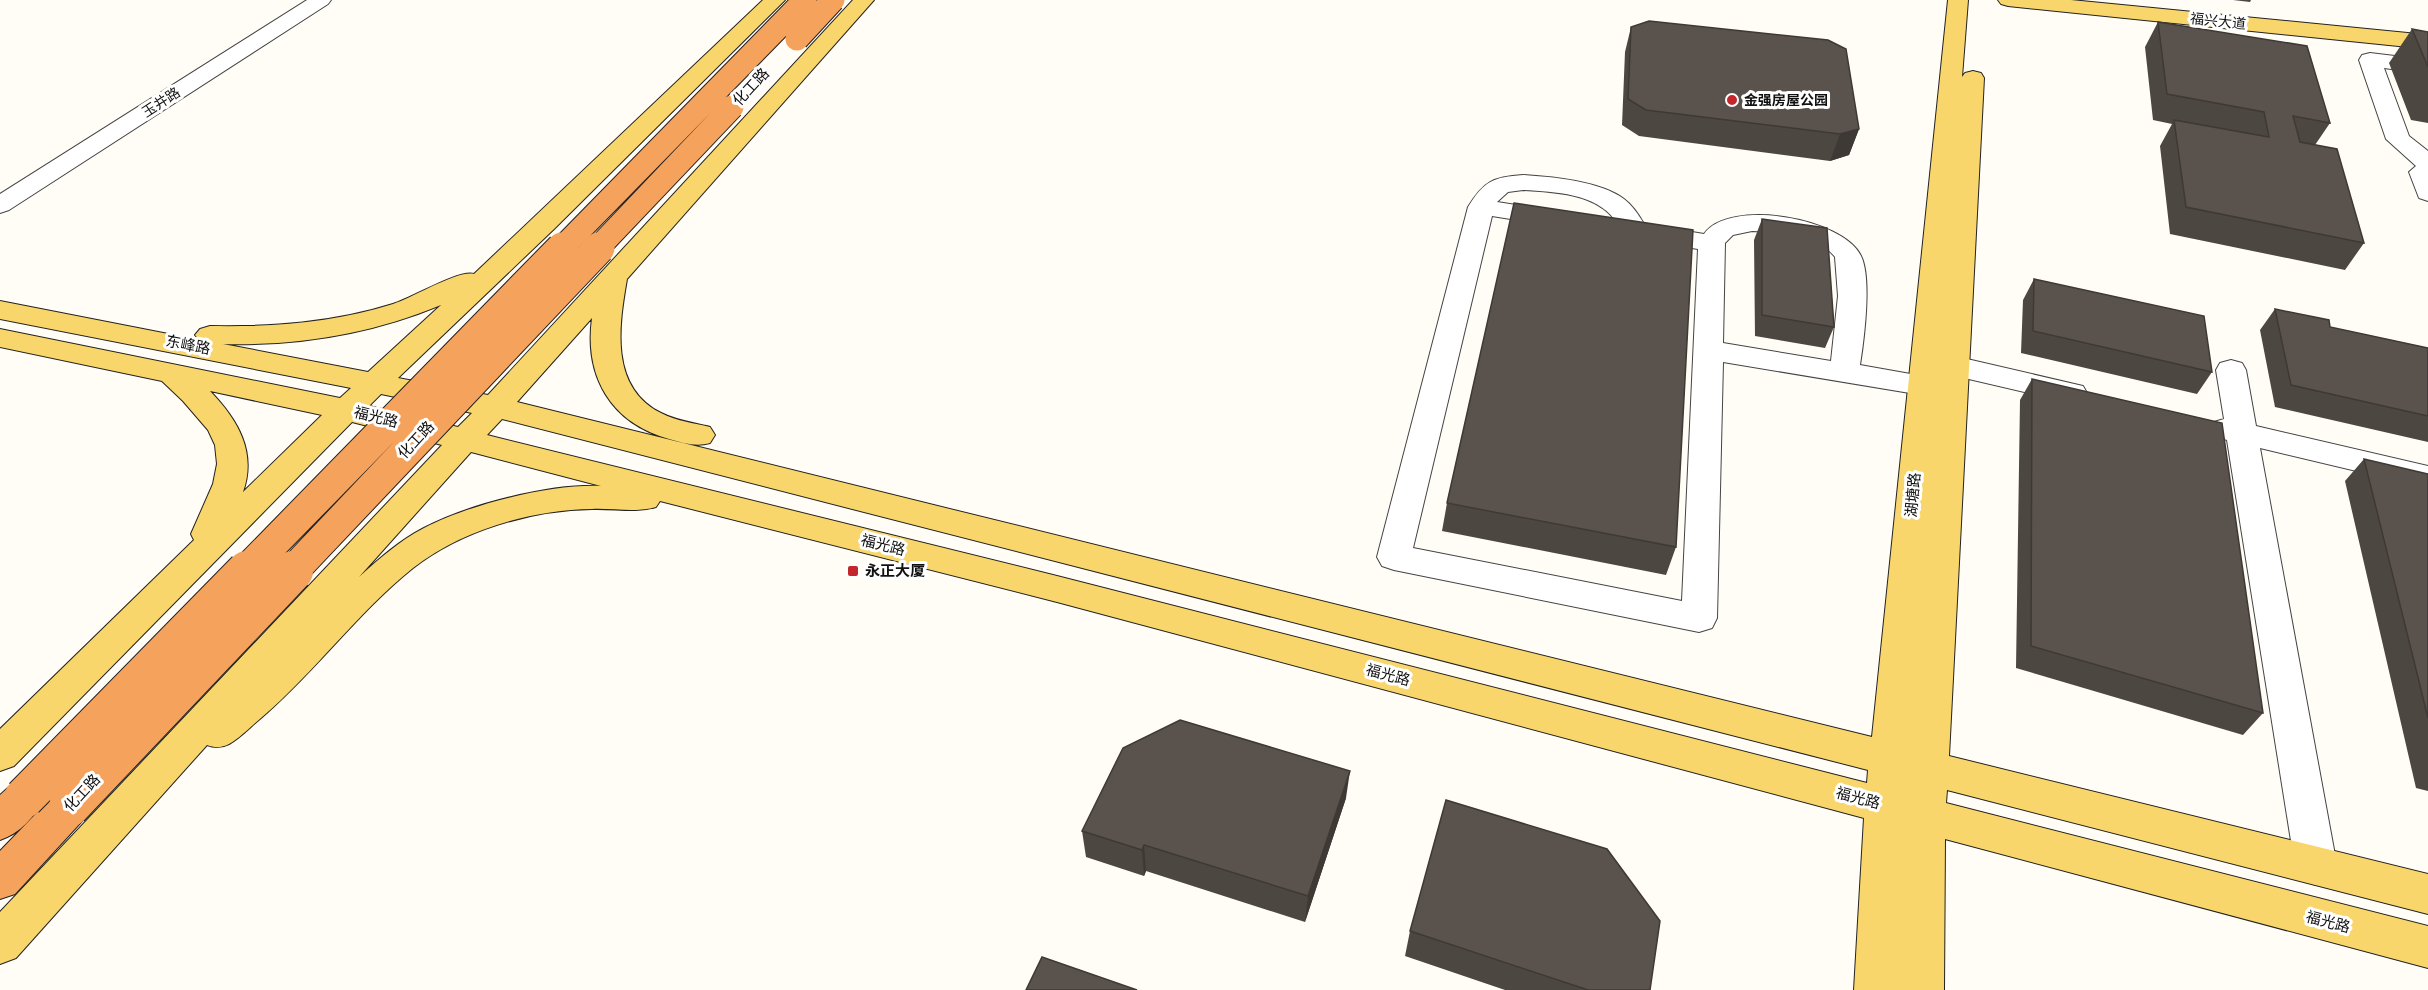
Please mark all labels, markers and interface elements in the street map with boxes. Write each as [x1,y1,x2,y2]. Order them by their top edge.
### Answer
street label: 福兴大道 [2189,9,2247,33]
street label: 化工路 [728,64,773,110]
street label: 玉井路 [138,83,184,121]
place label: 金强房屋公园 [1744,91,1828,109]
marker: 金强房屋公园 [1725,93,1739,107]
street label: 东峰路 [164,331,212,358]
street label: 福光路 [352,402,400,431]
street label: 化工路 [393,417,438,463]
street label: 湖塘路 [1901,472,1924,518]
street label: 福光路 [859,530,907,559]
place label: 永正大厦 [865,561,925,580]
marker: 永正大厦 [846,564,860,578]
street label: 福光路 [1364,660,1412,690]
street label: 化工路 [59,770,104,816]
street label: 福光路 [1834,783,1882,813]
street label: 福光路 [2304,907,2352,937]

